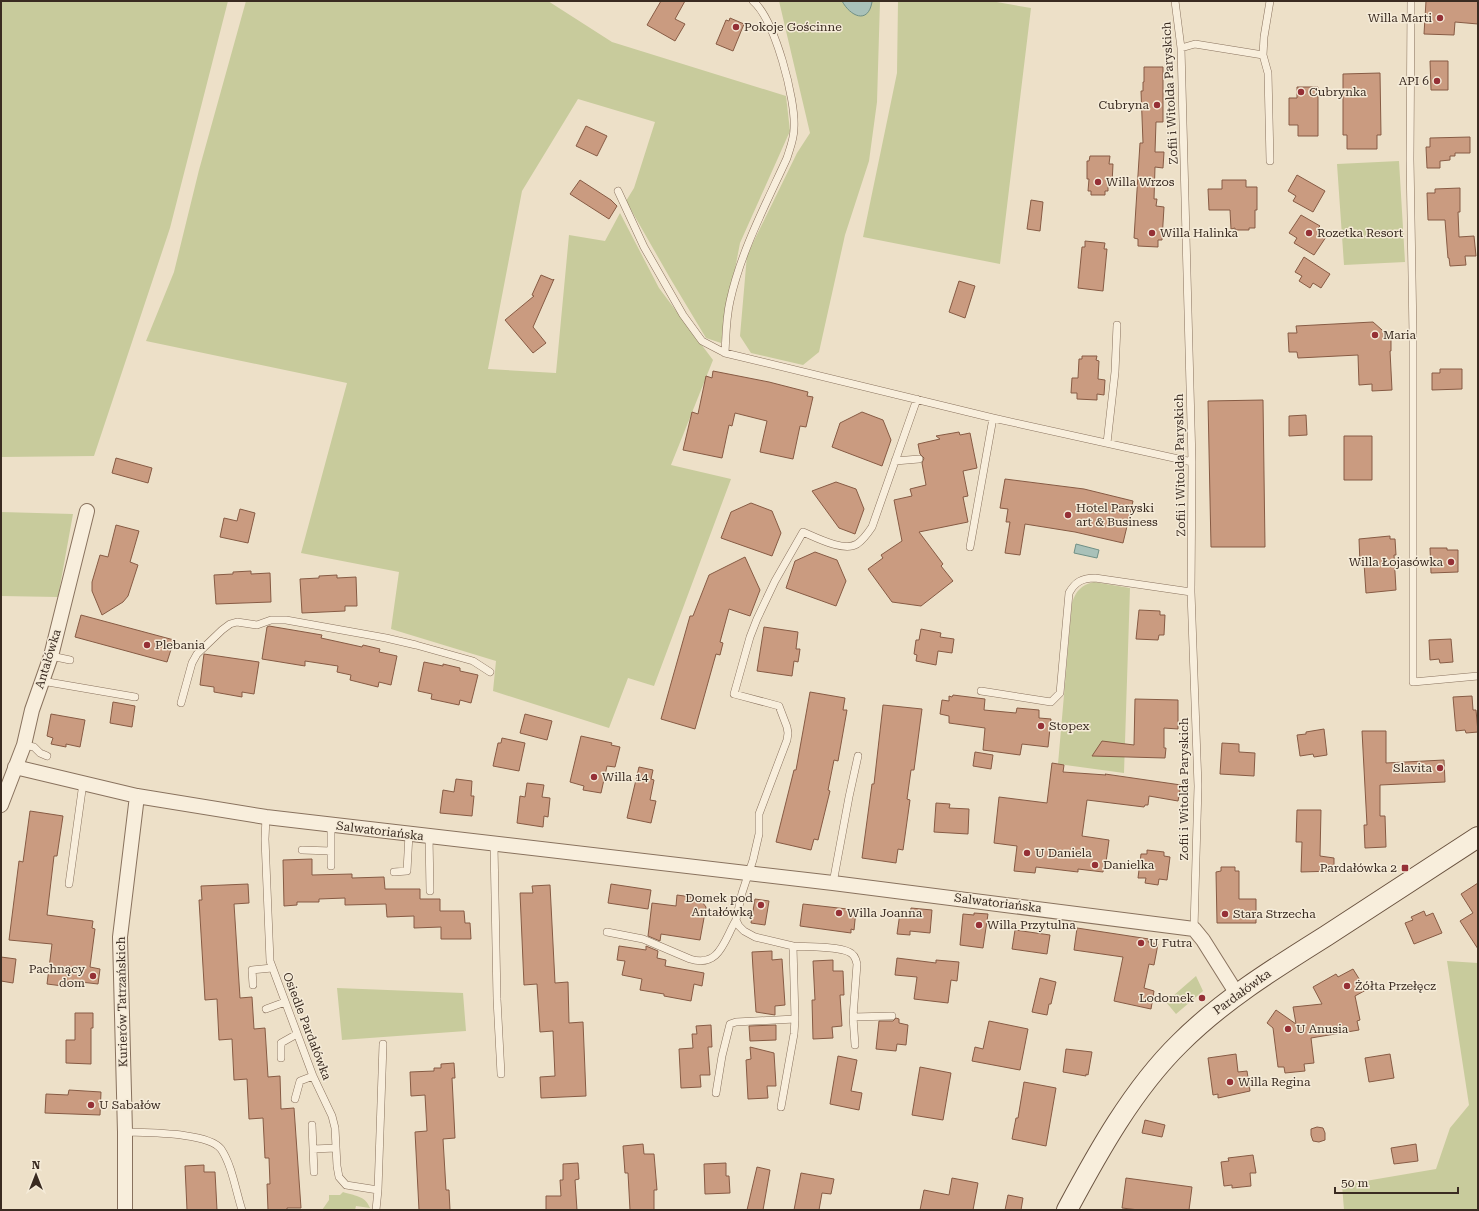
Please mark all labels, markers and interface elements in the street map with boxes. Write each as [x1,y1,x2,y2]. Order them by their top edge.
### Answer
place label: Willa Marti [1368,11,1432,25]
marker: Willa Marti [1435,13,1445,23]
place label: Pokoje Gościnne [744,20,842,34]
street label: Zofii i Witolda Paryskich [1159,21,1181,165]
marker: Pokoje Gościnne [731,22,741,32]
place label: API 6 [1399,74,1429,88]
marker: API 6 [1432,76,1442,86]
place label: Cubrynka [1309,85,1367,99]
marker: Cubrynka [1296,87,1306,97]
place label: Cubryna [1099,98,1149,112]
marker: Cubryna [1152,100,1162,110]
place label: Willa Wrzos [1106,175,1175,189]
marker: Willa Wrzos [1093,177,1103,187]
place label: Willa Halinka [1160,226,1239,240]
place label: Rozetka Resort [1317,226,1404,240]
marker: Willa Halinka [1147,228,1157,238]
marker: Rozetka Resort [1304,228,1314,238]
place label: Maria [1383,328,1417,342]
marker: Maria [1370,330,1380,340]
street label: Zofii i Witolda Paryskich [1172,393,1188,537]
place label: Hotel Paryski art & Business [1076,501,1158,529]
marker: Hotel Paryski art & Business [1063,510,1073,520]
place label: Willa Łojasówka [1349,555,1443,569]
marker: Willa Łojasówka [1446,557,1456,567]
street label: Antałówka [32,627,64,691]
place label: Plebania [155,638,206,652]
marker: Plebania [142,640,152,650]
street label: Zofii i Witolda Paryskich [1177,717,1191,860]
place label: Stopex [1049,719,1089,733]
marker: Stopex [1036,721,1046,731]
place label: Slavita [1393,761,1432,775]
marker: Slavita [1435,763,1445,773]
place label: Willa 14 [602,770,649,784]
marker: Willa 14 [589,772,599,782]
street label: Salwatoriańska [335,819,425,843]
place label: U Daniela [1035,846,1092,860]
marker: U Daniela [1022,848,1032,858]
place label: Danielka [1103,858,1155,872]
marker: Danielka [1090,860,1100,870]
place label: Pardałówka 2 [1320,861,1397,875]
marker: Pardałówka 2 [1400,863,1410,873]
place label: Domek pod Antałówką [685,891,753,919]
street label: Salwatoriańska [953,891,1043,915]
marker: Domek pod Antałówką [756,900,766,910]
place label: Willa Joanna [847,906,923,920]
place label: Stara Strzecha [1233,907,1316,921]
marker: Willa Joanna [834,908,844,918]
marker: Stara Strzecha [1220,909,1230,919]
place label: Willa Przytulna [987,918,1076,932]
marker: Willa Przytulna [974,920,984,930]
street label: Kurierów Tatrzańskich [114,936,130,1067]
place label: U Futra [1149,936,1193,950]
marker: U Futra [1136,938,1146,948]
place label: Pachnący dom [29,962,86,990]
street label: Pardałówka [1211,966,1274,1017]
street label: Osiedle Pardałówka [280,970,334,1082]
marker: Pachnący dom [88,971,98,981]
place label: Żółta Przełęcz [1355,979,1436,993]
marker: Żółta Przełęcz [1342,981,1352,991]
place label: Lodomek [1139,991,1194,1005]
marker: Lodomek [1197,993,1207,1003]
place label: U Anusia [1296,1022,1349,1036]
marker: U Anusia [1283,1024,1293,1034]
place label: Willa Regina [1238,1075,1311,1089]
marker: Willa Regina [1225,1077,1235,1087]
place label: U Sabałów [99,1098,161,1112]
marker: U Sabałów [86,1100,96,1110]
north arrow [16,1155,56,1195]
text: N [32,1159,41,1172]
scale bar [1335,1169,1458,1195]
text: 50 m [1341,1176,1368,1190]

